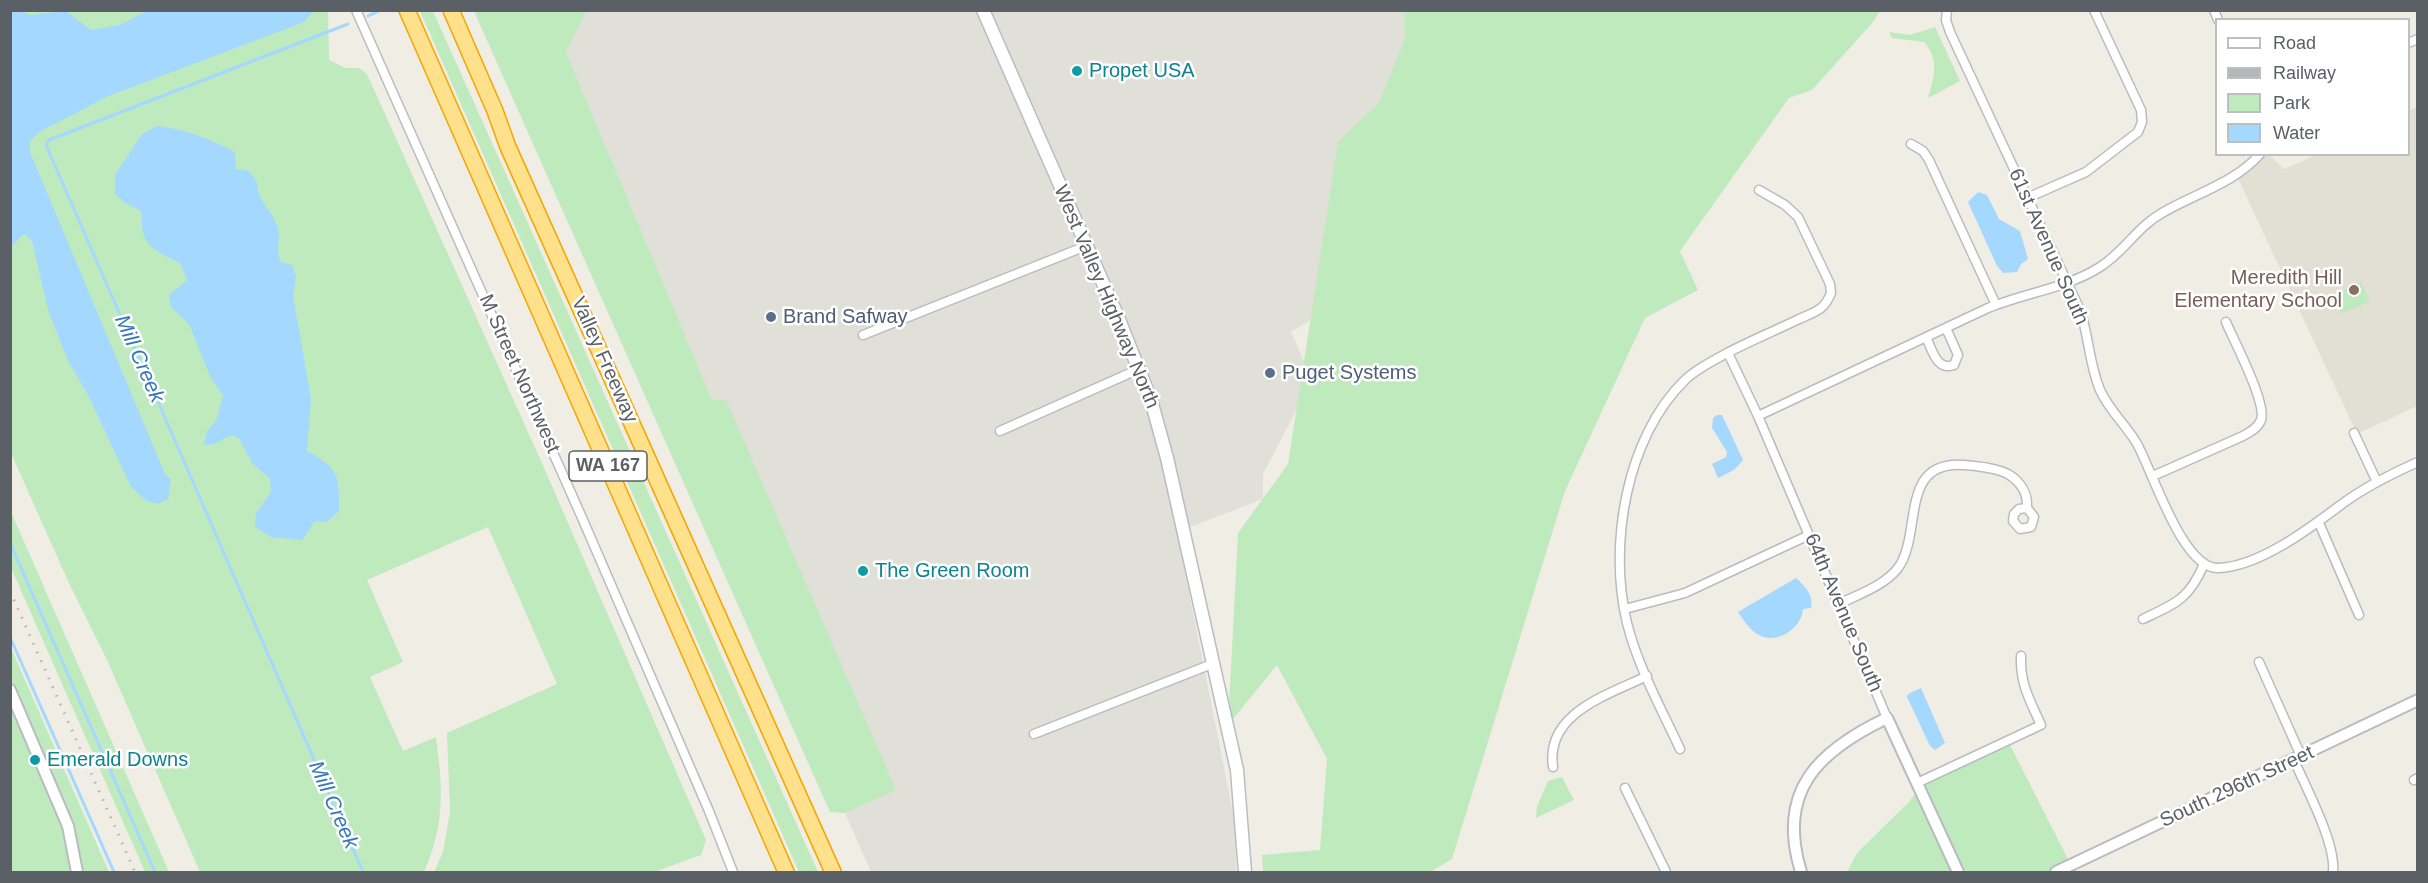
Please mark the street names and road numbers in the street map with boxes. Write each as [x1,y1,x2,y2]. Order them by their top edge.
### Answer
street label: 61st Avenue South [2003,165,2093,329]
street label: West Valley Highway North [1048,182,1164,412]
street label: M Street Northwest [473,291,565,457]
street label: Valley Freeway [566,293,642,427]
road number: WA 167 [569,451,647,481]
street label: 64th Avenue South [1799,530,1887,696]
street label: South 296th Street [2156,741,2318,833]

